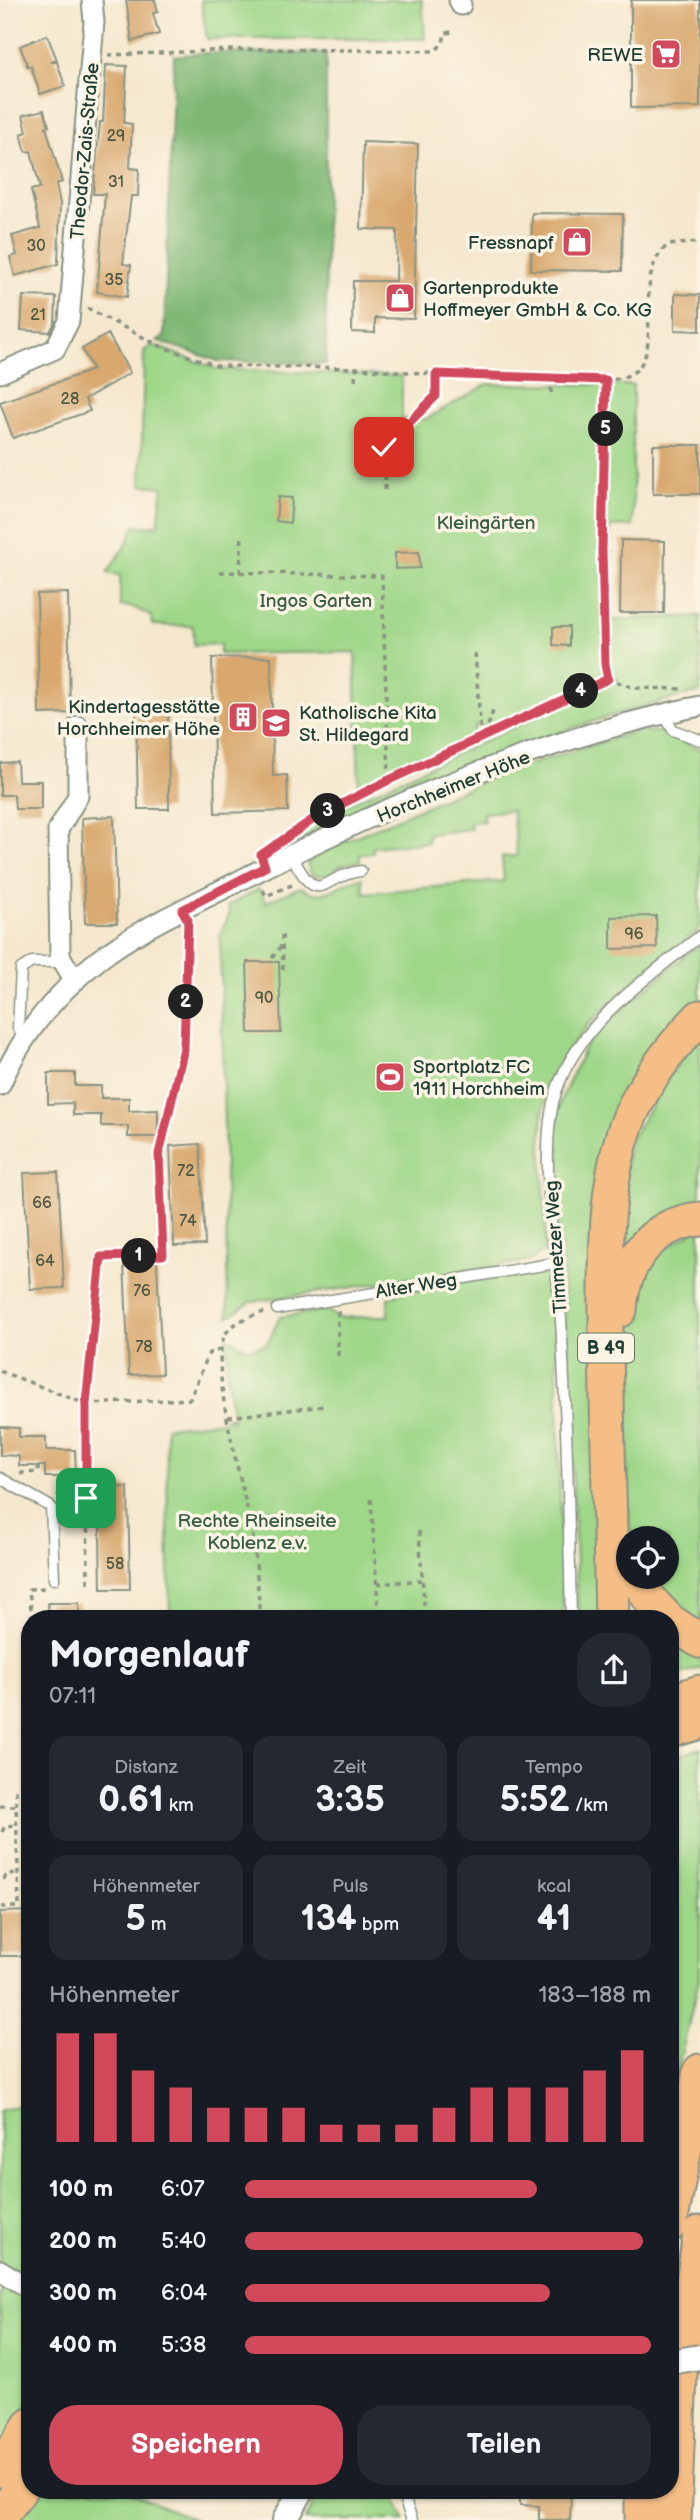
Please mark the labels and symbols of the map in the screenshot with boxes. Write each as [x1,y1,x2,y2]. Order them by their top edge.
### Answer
supermarket icon: REWE [649,37,683,71]
place label: REWE [587,44,643,67]
street label: Theodor-Zais-Straße [66,62,105,240]
house number: 29 [107,127,125,146]
house number: 31 [108,173,124,192]
shop icon: Fressnapf [560,225,594,259]
place label: Fressnapf [468,232,554,255]
house number: 30 [26,237,46,256]
house number: 35 [104,271,124,290]
place label: Gartenprodukte Hoffmeyer GmbH & Co. KG [423,277,652,322]
shop icon: Gartenprodukte Hoffmeyer GmbH & Co. KG [383,281,417,315]
house number: 21 [30,306,46,325]
house number: 28 [61,390,79,409]
pin: 5 [588,412,624,446]
pin [354,417,414,477]
park label: Kleingärten [437,512,535,535]
park label: Ingos Garten [260,590,372,613]
pin: 4 [564,674,598,708]
place label: Kindertagesstätte Horchheimer Höhe [57,696,220,741]
building icon: Kindertagesstätte Horchheimer Höhe [226,700,260,734]
place label: Katholische Kita St. Hildegard [299,702,437,747]
school or university icon: Katholische Kita St. Hildegard [259,706,293,740]
street label: Horchheimer Höhe [374,746,534,829]
pin: 3 [310,794,346,828]
house number: 96 [624,925,644,944]
pin: 2 [168,984,204,1020]
house number: 90 [255,989,273,1008]
place label: Sportplatz FC 1911 Horchheim [413,1056,545,1101]
sports icon: Sportplatz FC 1911 Horchheim [373,1060,407,1094]
house number: 72 [177,1162,195,1181]
street label: Timmetzer Weg [540,1180,573,1314]
house number: 66 [32,1194,52,1213]
house number: 74 [179,1212,197,1231]
pin: 1 [122,1238,156,1274]
house number: 64 [35,1252,55,1271]
street label: Alter Weg [374,1269,459,1304]
house number: 76 [133,1282,151,1301]
road number: B 49 [578,1334,634,1363]
house number: 78 [135,1338,153,1357]
pin [56,1468,116,1528]
park label: Rechte Rheinseite Koblenz e.v. [177,1510,337,1555]
house number: 58 [106,1555,124,1574]

